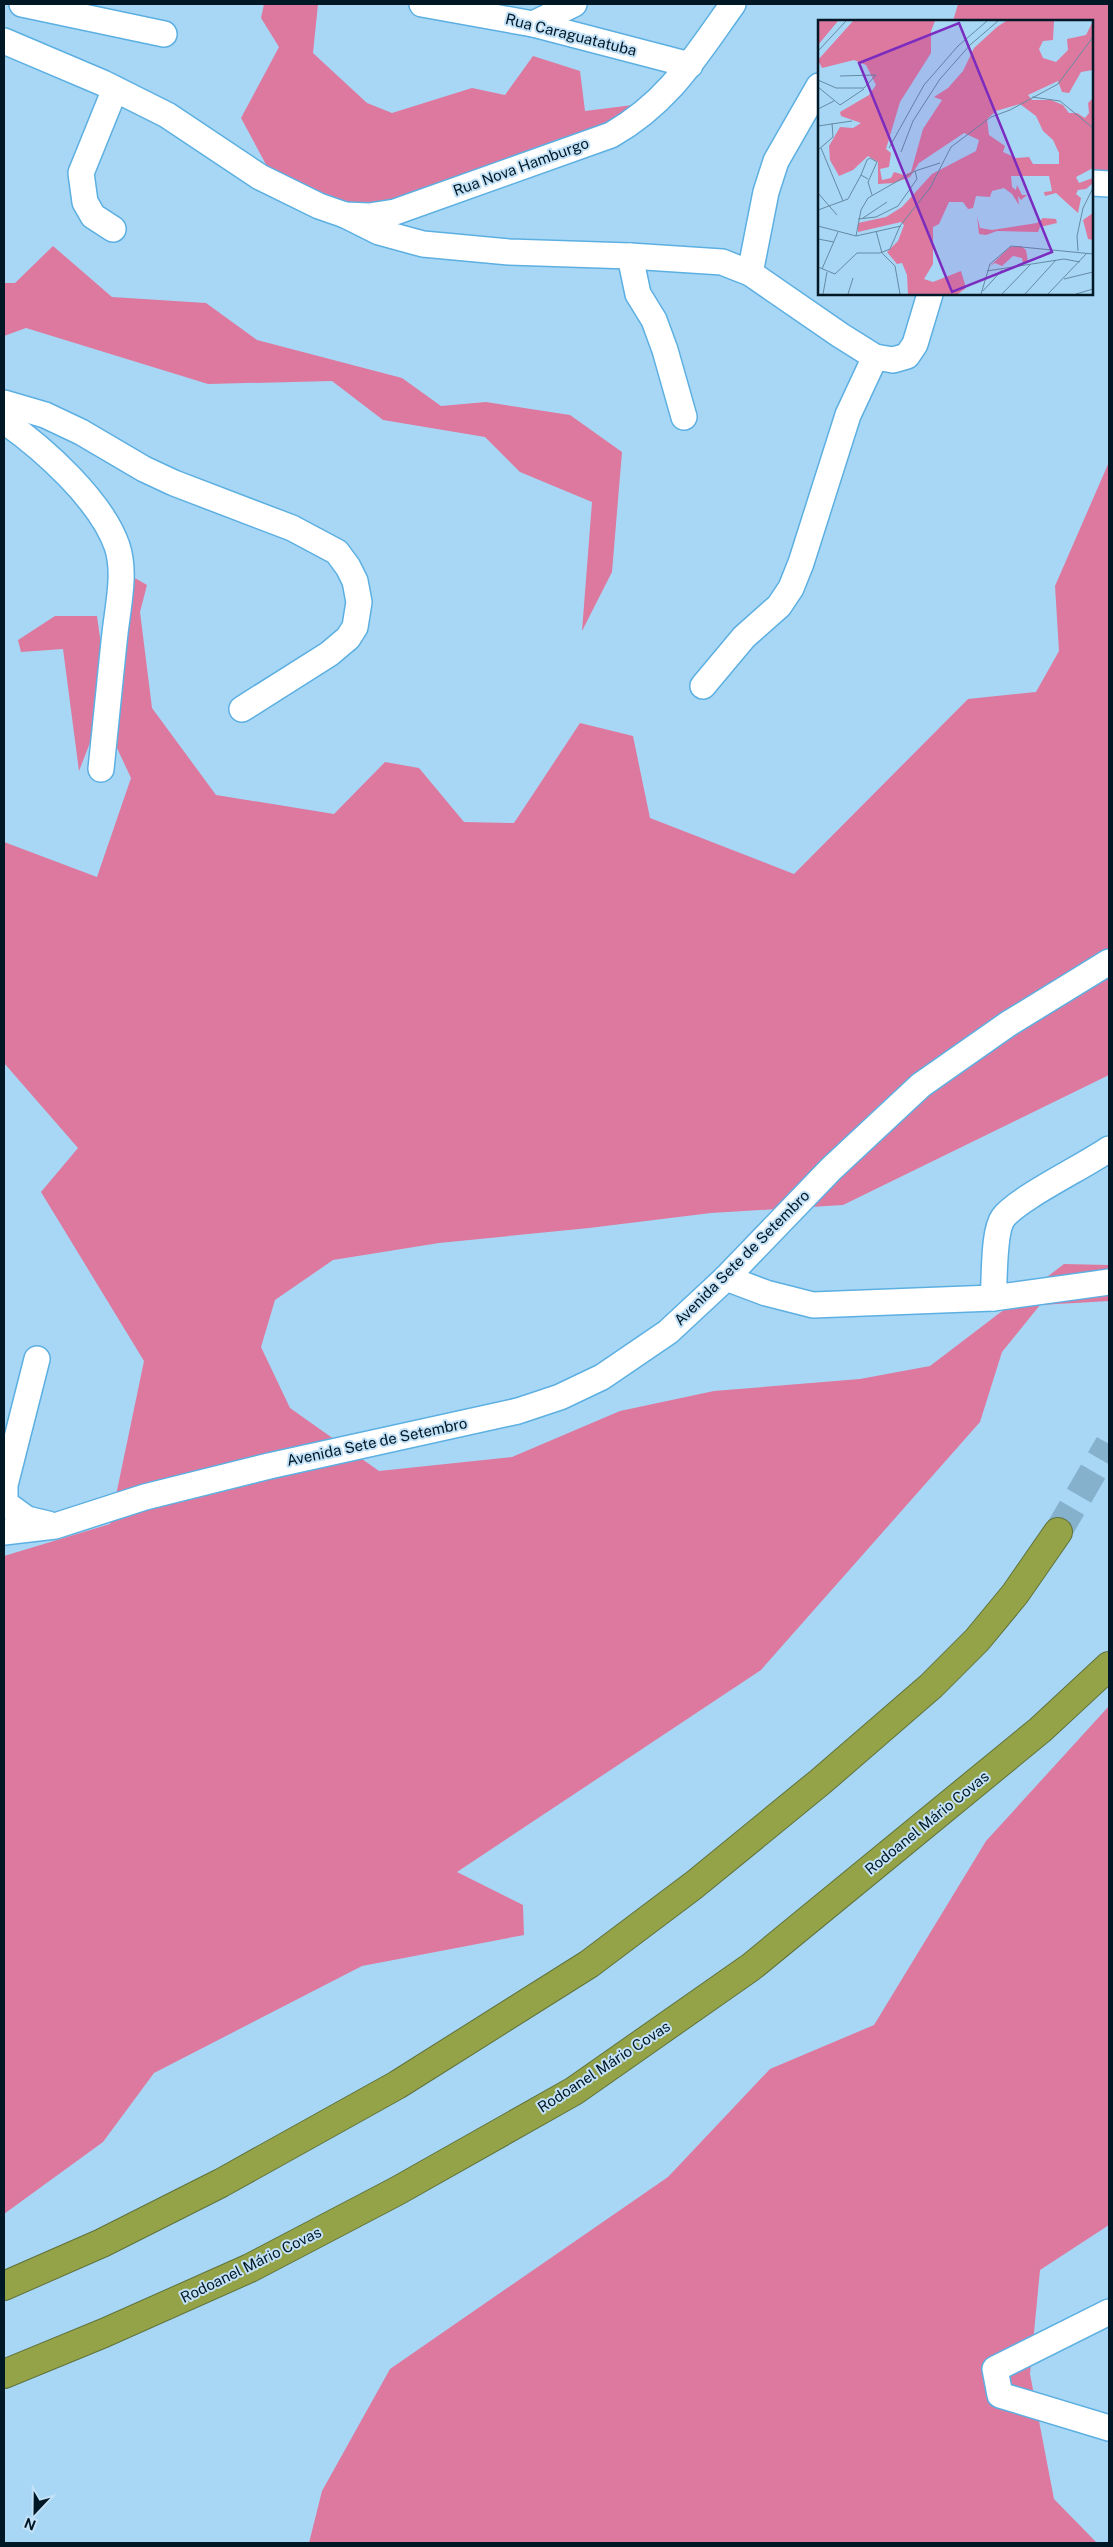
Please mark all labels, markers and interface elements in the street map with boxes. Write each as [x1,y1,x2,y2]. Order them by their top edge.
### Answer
street label: Rua Caraguatatuba [504,10,638,59]
inset map [818,20,1093,295]
street label: Rua Nova Hamburgo [451,134,591,199]
street label: Avenida Sete de Setembro [671,1187,813,1329]
street label: Avenida Sete de Setembro [285,1414,469,1469]
street label: Rodoanel Mário Covas [861,1767,992,1878]
street label: Rodoanel Mário Covas [534,2017,673,2116]
street label: Rodoanel Mário Covas [178,2223,324,2306]
north arrow [10,2487,60,2537]
text: N [22,2515,38,2534]

